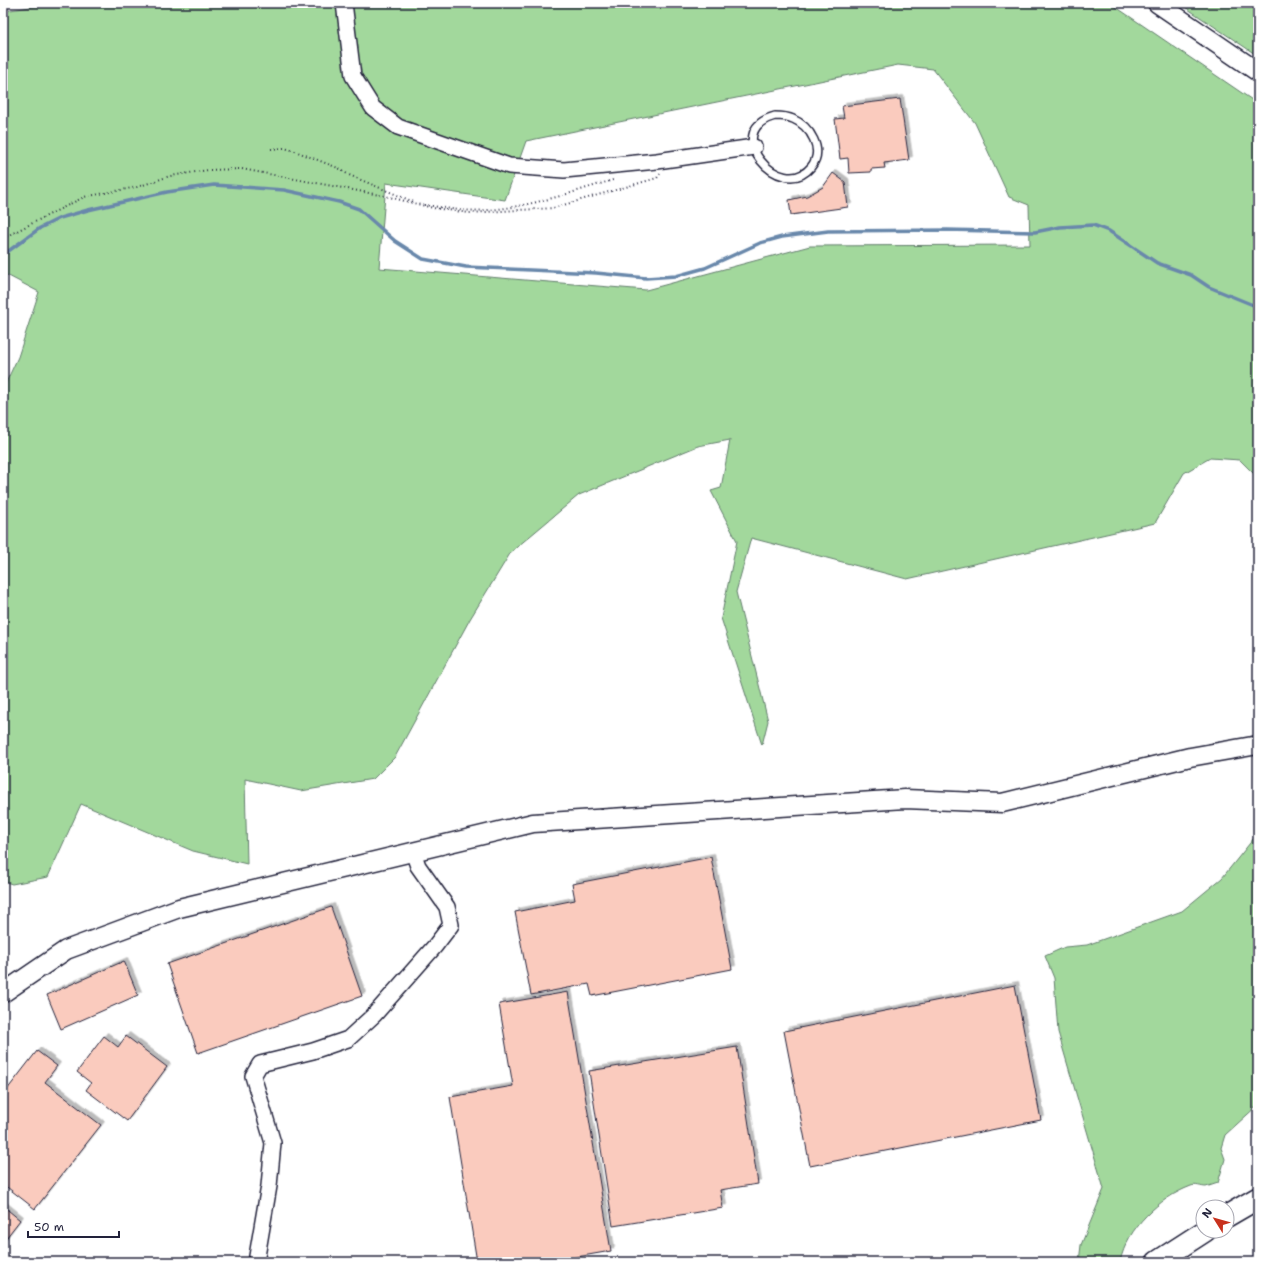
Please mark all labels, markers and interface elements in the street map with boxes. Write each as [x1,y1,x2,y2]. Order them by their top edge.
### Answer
north arrow [1195,1199,1235,1239]
text: N [1199,1205,1216,1221]
scale bar [28,1213,119,1239]
text: 50 m [34,1219,64,1235]

